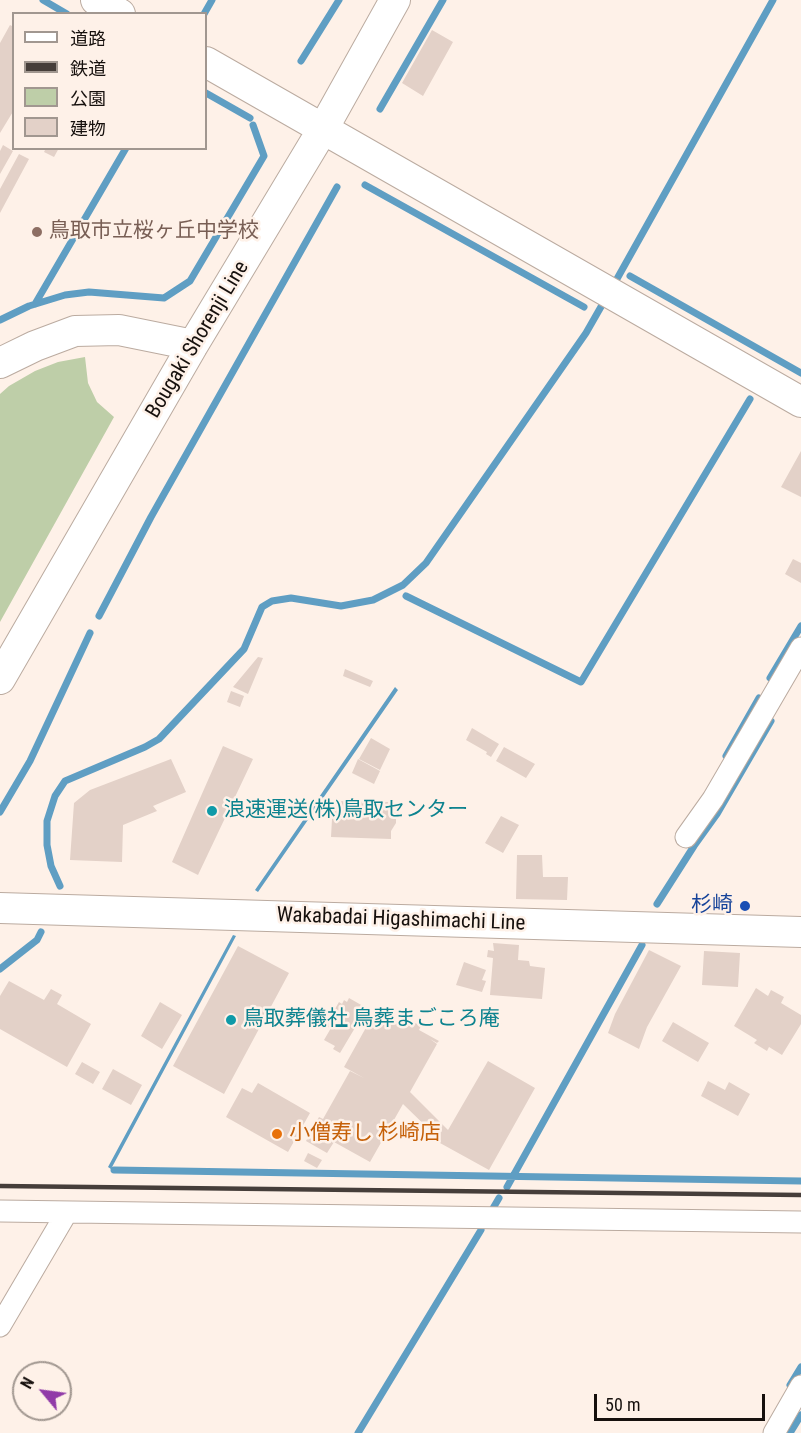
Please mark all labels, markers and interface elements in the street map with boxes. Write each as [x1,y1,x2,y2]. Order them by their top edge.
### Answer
legend [12,12,207,150]
text: 道路 [70,28,106,49]
text: 鉄道 [70,58,106,79]
text: 公園 [70,88,106,109]
text: 建物 [70,118,106,139]
place label: 鳥取市立桜ヶ丘中学校 [49,219,259,245]
marker: 鳥取市立桜ヶ丘中学校 [30,225,44,239]
street label: Bougaki Shorenji Line [141,257,255,423]
place label: 浪速運送(株)鳥取センター [224,798,468,824]
marker: 浪速運送(株)鳥取センター [205,804,219,818]
place label: 杉崎 [691,893,733,919]
marker: 杉崎 [738,899,752,913]
street label: Wakabadai Higashimachi Line [276,903,526,937]
place label: 鳥取葬儀社 鳥葬まごころ庵 [243,1007,500,1033]
marker: 鳥取葬儀社 鳥葬まごころ庵 [224,1013,238,1027]
place label: 小僧寿し 杉崎店 [289,1121,441,1147]
marker: 小僧寿し 杉崎店 [270,1127,284,1141]
north arrow [12,1361,72,1421]
text: N [17,1374,38,1392]
scale bar [597,1382,768,1420]
text: 50 m [605,1394,640,1415]

